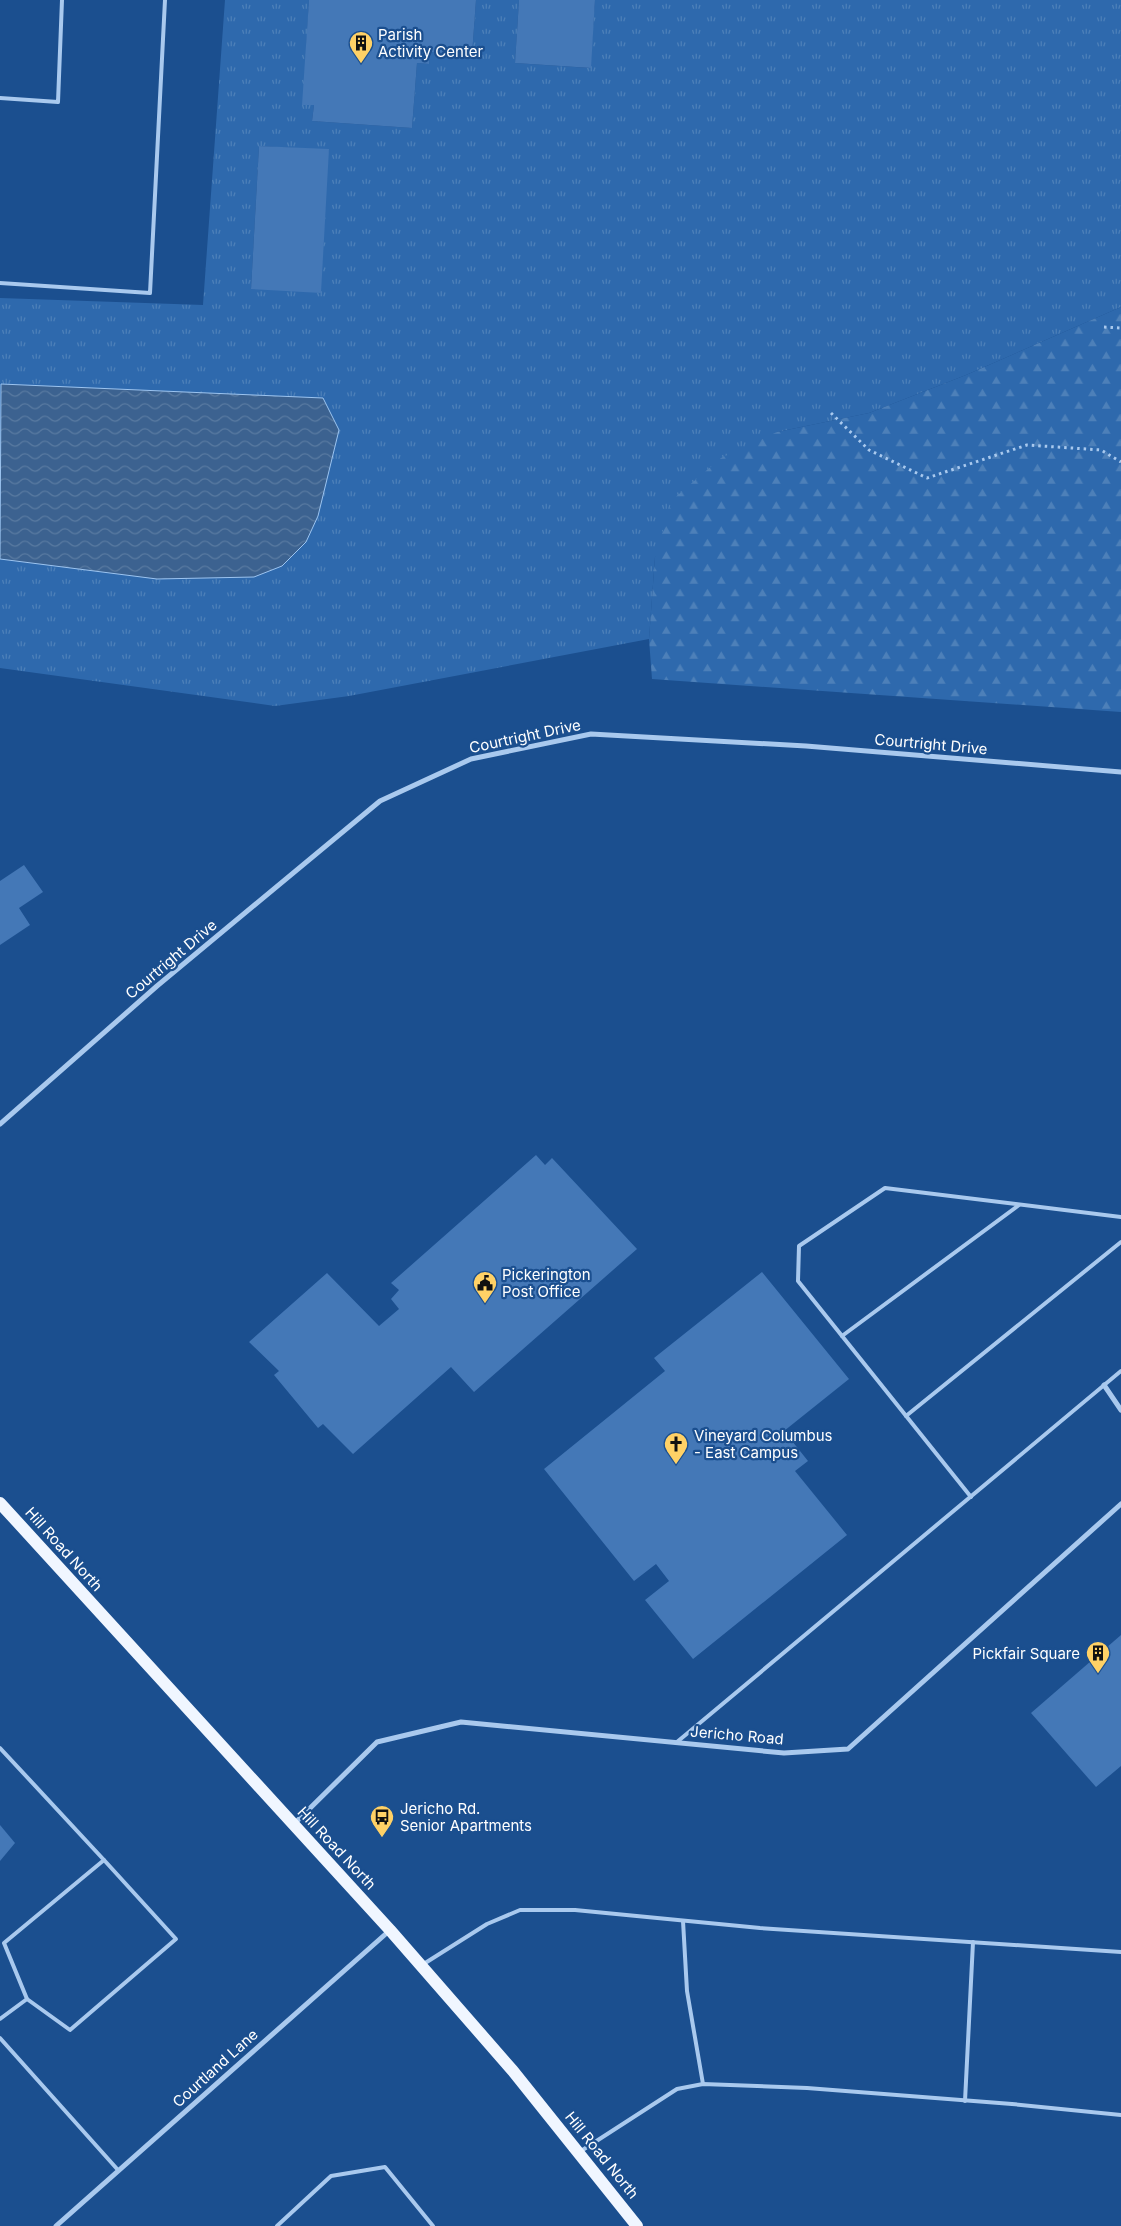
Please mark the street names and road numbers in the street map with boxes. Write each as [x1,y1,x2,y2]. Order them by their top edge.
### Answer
street label: Courtright Drive [467,715,583,757]
street label: Courtright Drive [874,730,988,758]
street label: Courtright Drive [121,915,221,1003]
street label: Hill Road North [21,1503,107,1595]
street label: Jericho Road [690,1721,784,1749]
street label: Hill Road North [294,1803,380,1893]
street label: Courtland Lane [168,2025,262,2111]
street label: Hill Road North [561,2108,643,2202]

